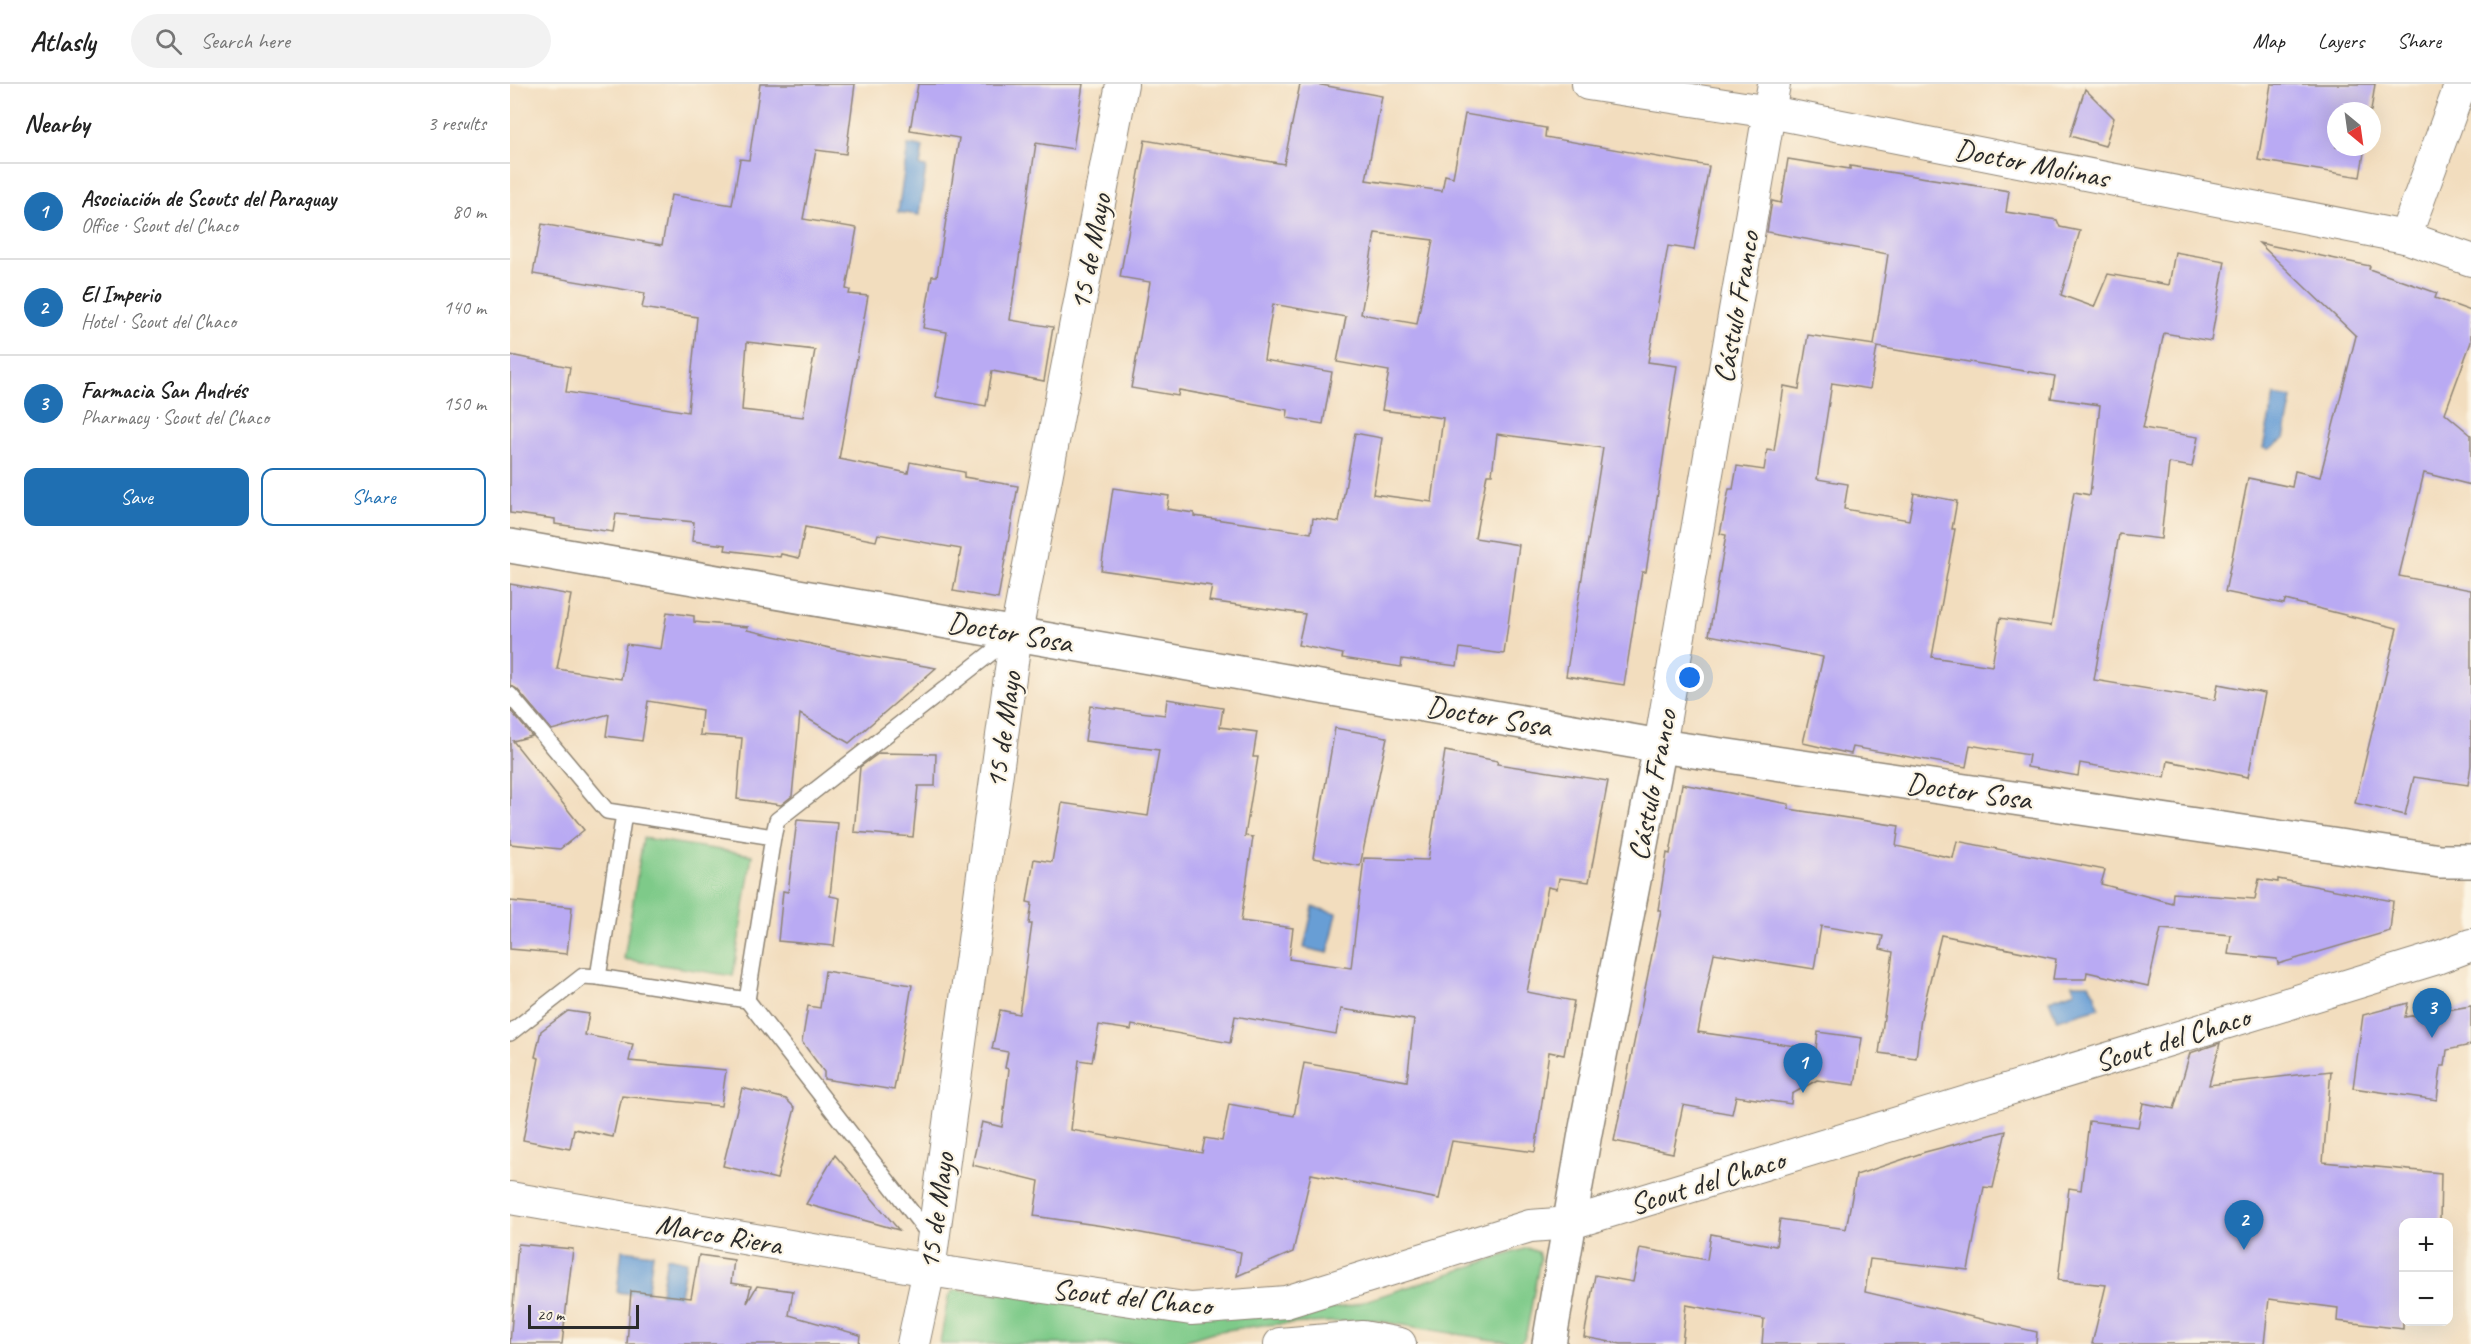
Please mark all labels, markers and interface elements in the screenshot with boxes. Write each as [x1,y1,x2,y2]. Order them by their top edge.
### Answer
search box [131,14,551,68]
text: Atlasly [30,24,95,59]
icon: search [152,25,185,58]
text: Search here [200,27,290,55]
text: Map [2252,28,2285,54]
text: Layers [2318,28,2364,54]
text: Share [2397,28,2441,54]
north arrow [2327,102,2381,156]
text: Nearby [24,107,89,140]
text: 3 results [427,111,486,136]
street label: Doctor Molinas [1952,129,2115,197]
text: Asociación de Scouts del Paraguay [81,185,336,213]
street label: 15 de Mayo [1060,189,1120,313]
text: 1 [39,199,48,224]
text: 80 m [452,199,486,224]
text: Office · Scout del Chaco [81,213,238,238]
street label: Cástulo Franco [1704,227,1768,386]
text: El Imperio [81,281,160,309]
text: 2 [39,295,48,320]
text: 140 m [443,295,486,320]
text: Hotel · Scout del Chaco [81,309,236,334]
text: Farmacia San Andrés [81,377,247,405]
text: 3 [39,391,48,416]
text: 150 m [443,391,486,416]
text: Pharmacy · Scout del Chaco [81,405,269,430]
button: Save [24,468,249,526]
button: Share [261,468,486,526]
street label: Doctor Sosa [945,602,1077,662]
your location [1675,663,1704,692]
street label: 15 de Mayo [976,668,1030,791]
street label: Doctor Sosa [1424,686,1556,746]
street label: Cástulo Franco [1619,705,1686,864]
street label: Doctor Sosa [1904,763,2036,819]
pin: 3 [2412,988,2452,1038]
street label: Scout del Chaco [2090,996,2257,1081]
pin: 1 [1784,1044,1822,1093]
street label: Scout del Chaco [1625,1139,1792,1224]
street label: 15 de Mayo [909,1149,963,1272]
pin: 2 [2224,1200,2264,1250]
street label: Marco Riera [653,1204,787,1264]
map controls [2399,1218,2453,1326]
button: + [2399,1218,2453,1272]
street label: Scout del Chaco [1050,1270,1217,1325]
button: − [2399,1272,2453,1326]
scale bar [528,1302,639,1330]
text: 20 m [537,1305,564,1325]

